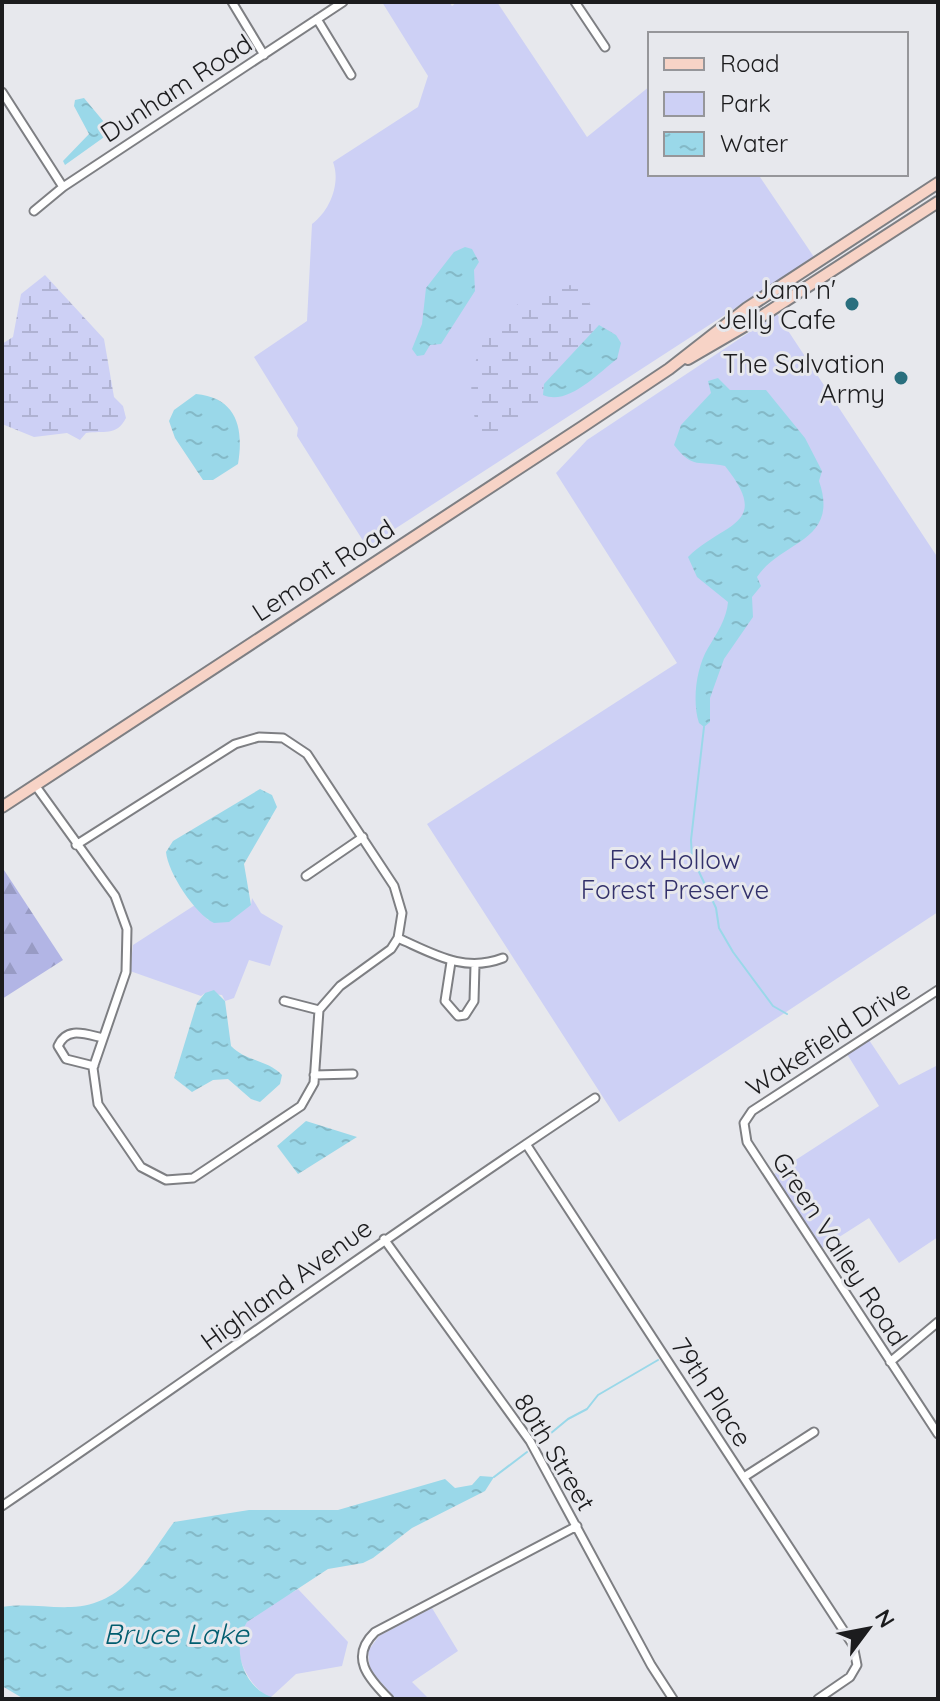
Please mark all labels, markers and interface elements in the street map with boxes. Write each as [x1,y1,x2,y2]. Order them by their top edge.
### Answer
street label: Dunham Road [94,27,258,149]
legend [648,32,908,176]
text: Road [720,48,780,78]
text: Park [720,88,771,118]
text: Water [720,128,788,158]
place label: Jam n' Jelly Cafe [717,273,836,336]
marker: Jam n' Jelly Cafe [843,295,861,313]
place label: The Salvation Army [722,347,885,410]
marker: The Salvation Army [892,369,910,387]
street label: Lemont Road [245,512,401,628]
park label: Fox Hollow Forest Preserve [581,843,769,906]
street label: Wakefield Drive [740,973,916,1103]
street label: Green Valley Road [765,1146,915,1352]
street label: Highland Avenue [194,1211,378,1357]
street label: 79th Place [664,1331,760,1453]
street label: 80th Street [507,1387,603,1517]
north arrow [828,1589,908,1669]
text: N [869,1604,901,1633]
water label: Bruce Lake [104,1616,250,1651]

